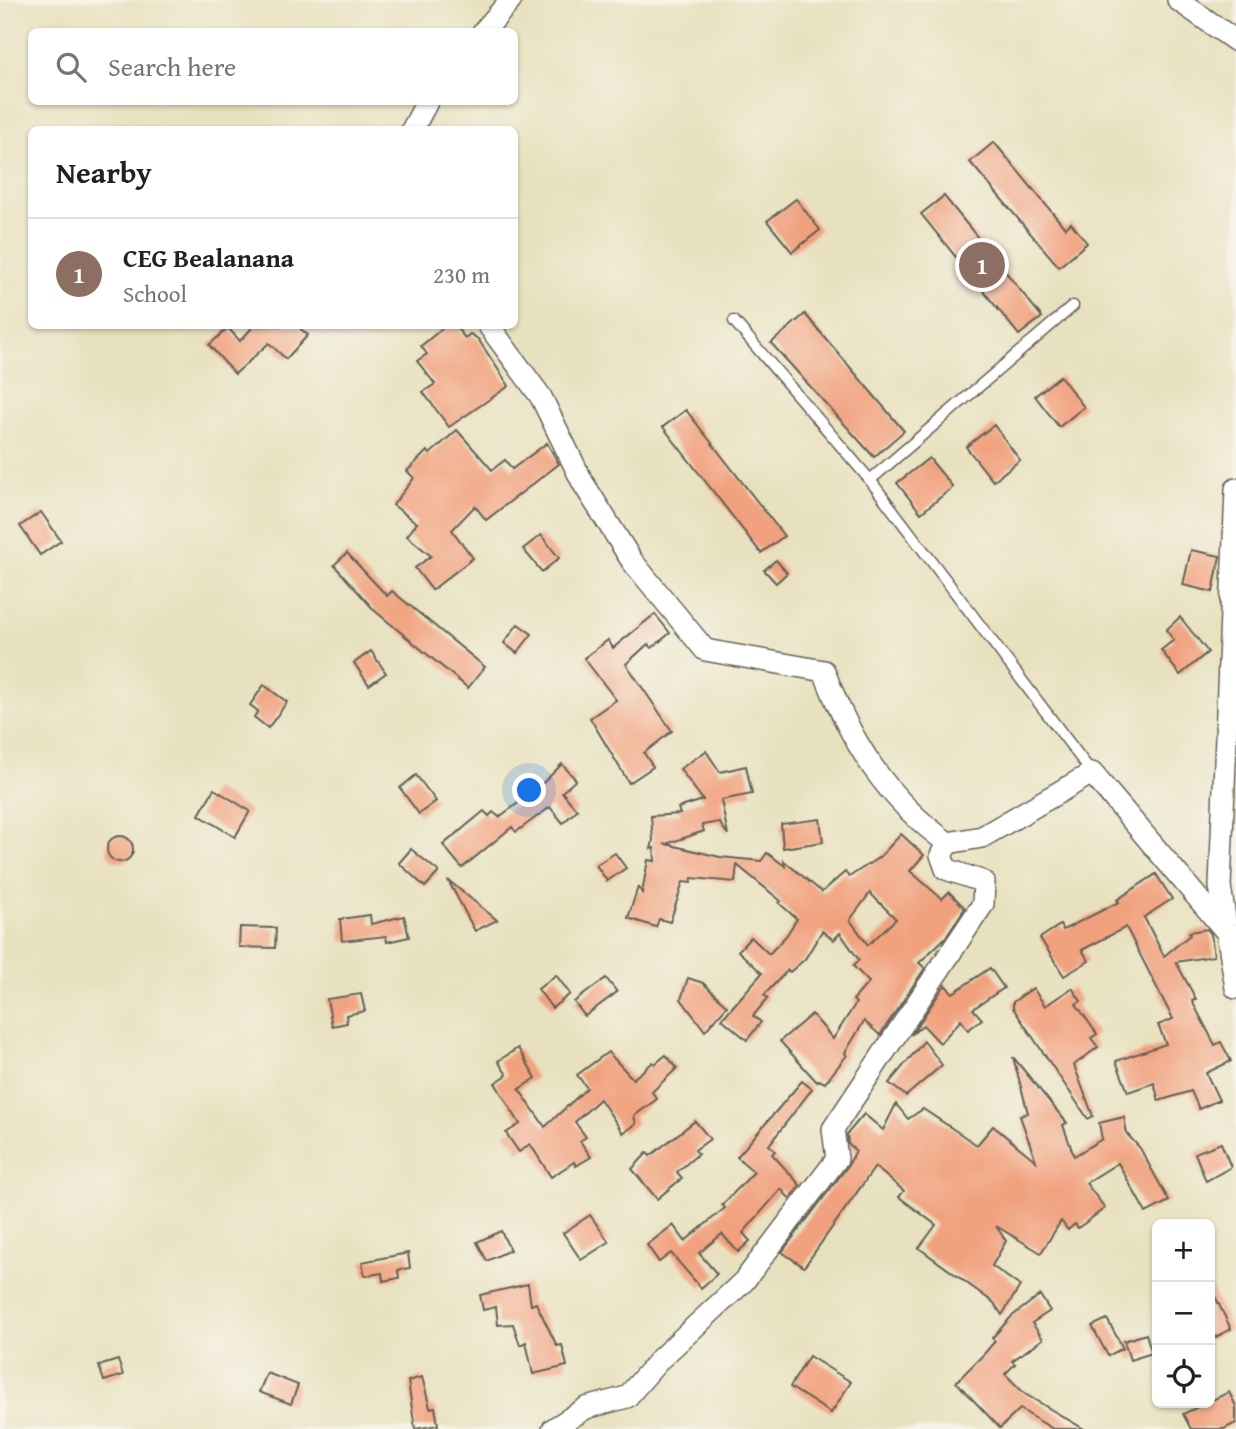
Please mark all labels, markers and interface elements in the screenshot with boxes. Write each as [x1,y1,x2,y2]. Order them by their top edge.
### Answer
search box [28,28,518,105]
text: Search here [108,47,236,86]
icon: search [52,48,90,86]
text: Nearby [56,150,152,194]
text: CEG Bealanana [123,238,294,277]
pin: 1 [959,239,1005,291]
text: 1 [73,258,85,291]
text: 230 m [433,258,490,291]
text: School [123,277,187,310]
your location [512,773,546,807]
map controls [1152,1219,1215,1408]
button: + [1152,1219,1215,1282]
button: − [1152,1282,1215,1345]
button: locate [1152,1345,1215,1408]

